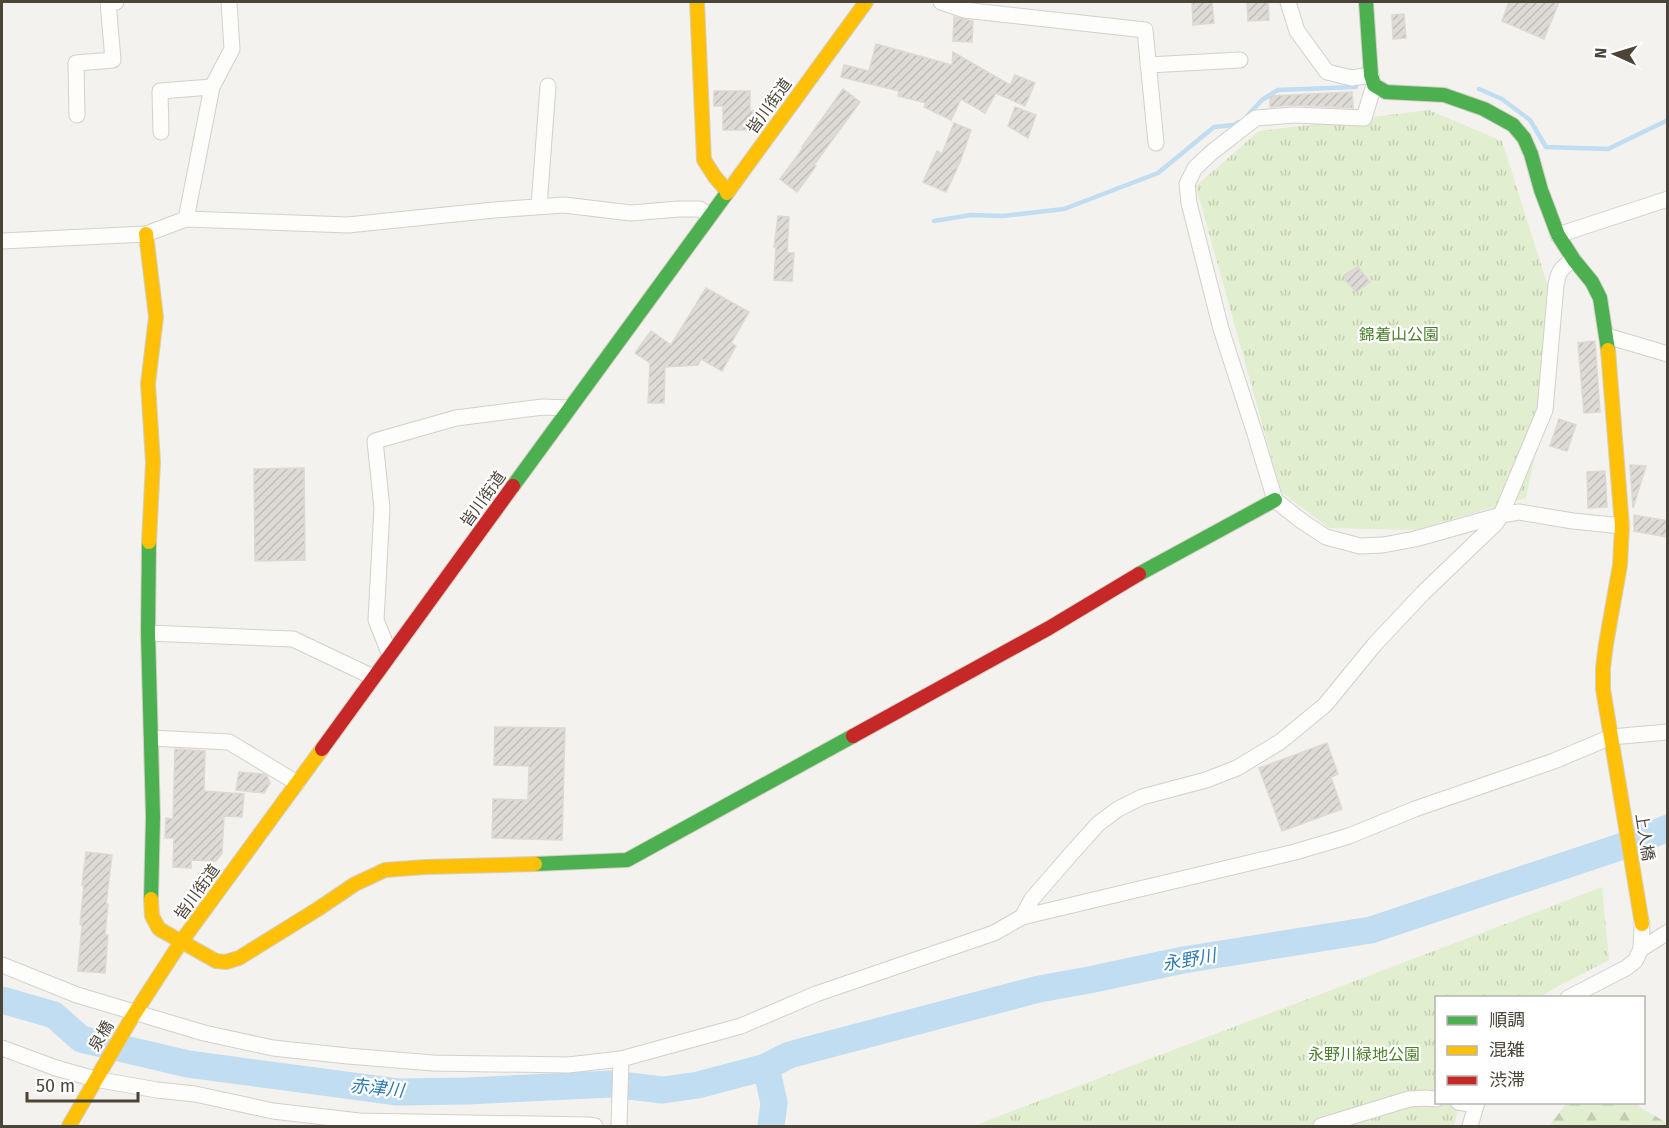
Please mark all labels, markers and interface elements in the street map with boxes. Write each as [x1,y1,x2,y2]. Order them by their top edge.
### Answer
north arrow [1585,24,1645,84]
text: N [1591,47,1610,59]
street label: 皆川街道 [743,75,795,137]
park label: 錦着山公園 [1359,325,1439,344]
street label: 皆川街道 [457,468,509,530]
street label: 上人橋 [1632,812,1658,862]
street label: 皆川街道 [171,861,223,923]
water label: 永野川 [1161,944,1219,976]
legend [1435,996,1645,1104]
text: 順調 [1489,1009,1525,1031]
street label: 泉橋 [85,1017,117,1055]
text: 混雑 [1489,1039,1525,1061]
park label: 永野川緑地公園 [1308,1045,1420,1064]
scale bar [27,1065,138,1103]
text: 渋滞 [1489,1069,1525,1091]
water label: 赤津川 [349,1074,407,1102]
text: 50 m [36,1075,75,1097]

